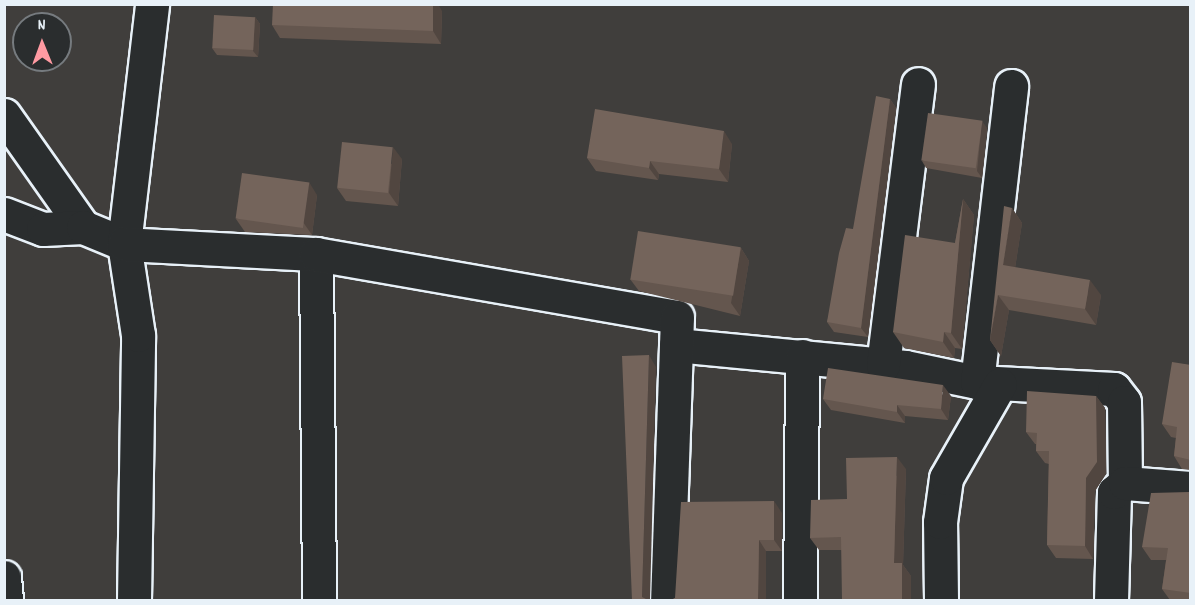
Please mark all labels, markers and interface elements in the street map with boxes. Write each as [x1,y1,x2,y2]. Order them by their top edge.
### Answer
north arrow [12,12,72,72]
text: N [38,14,46,37]

